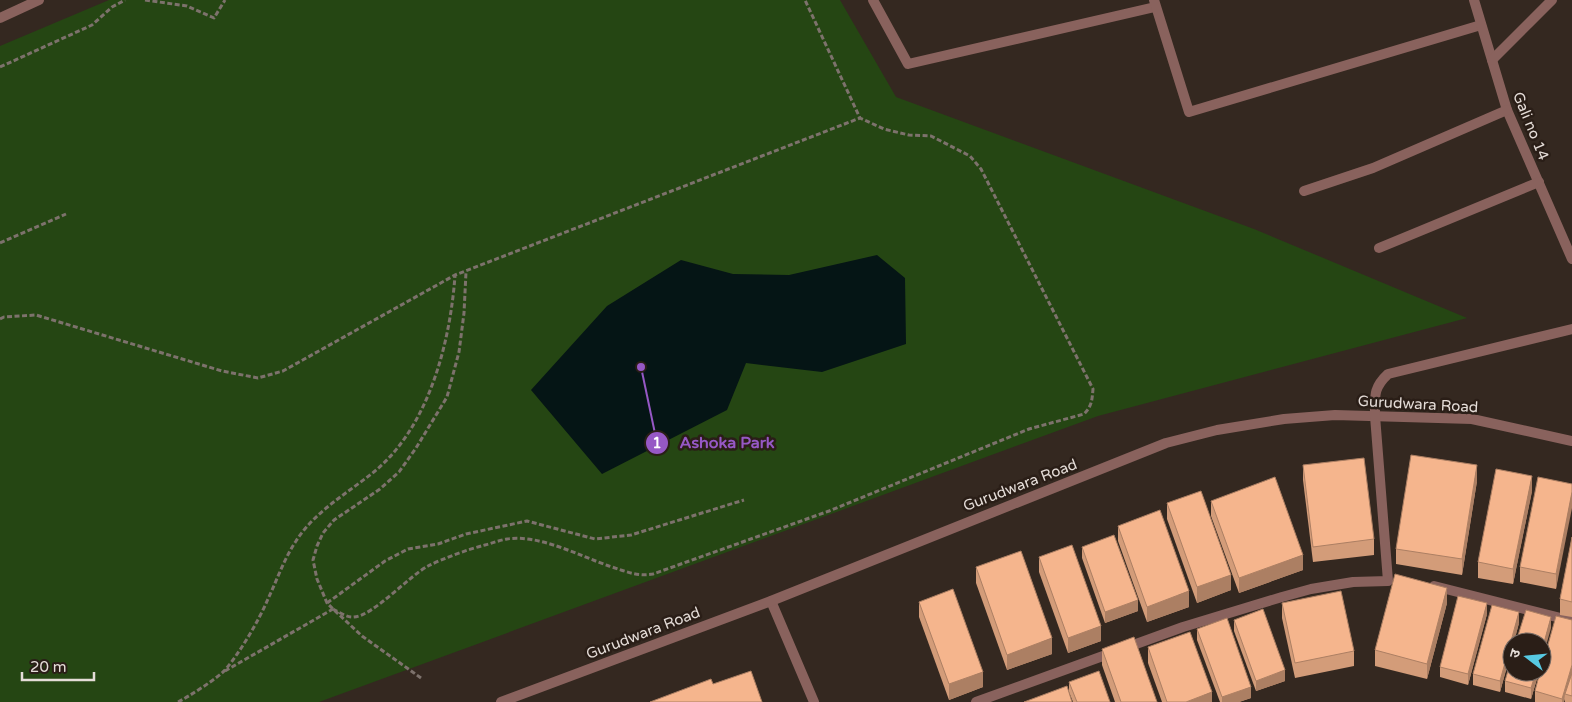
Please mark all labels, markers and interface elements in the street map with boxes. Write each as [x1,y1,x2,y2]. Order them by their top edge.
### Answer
street label: Gali no 14 [1509,89,1553,163]
street label: Gurudwara Road [1357,392,1479,416]
callout: Ashoka Park [644,427,784,458]
text: Ashoka Park [680,433,775,453]
text: 1 [652,434,662,452]
street label: Gurudwara Road [960,455,1080,515]
street label: Gurudwara Road [583,603,703,663]
north arrow [1502,632,1552,682]
text: उ [1506,647,1525,660]
scale bar [22,650,95,682]
text: 20 m [30,658,67,676]

